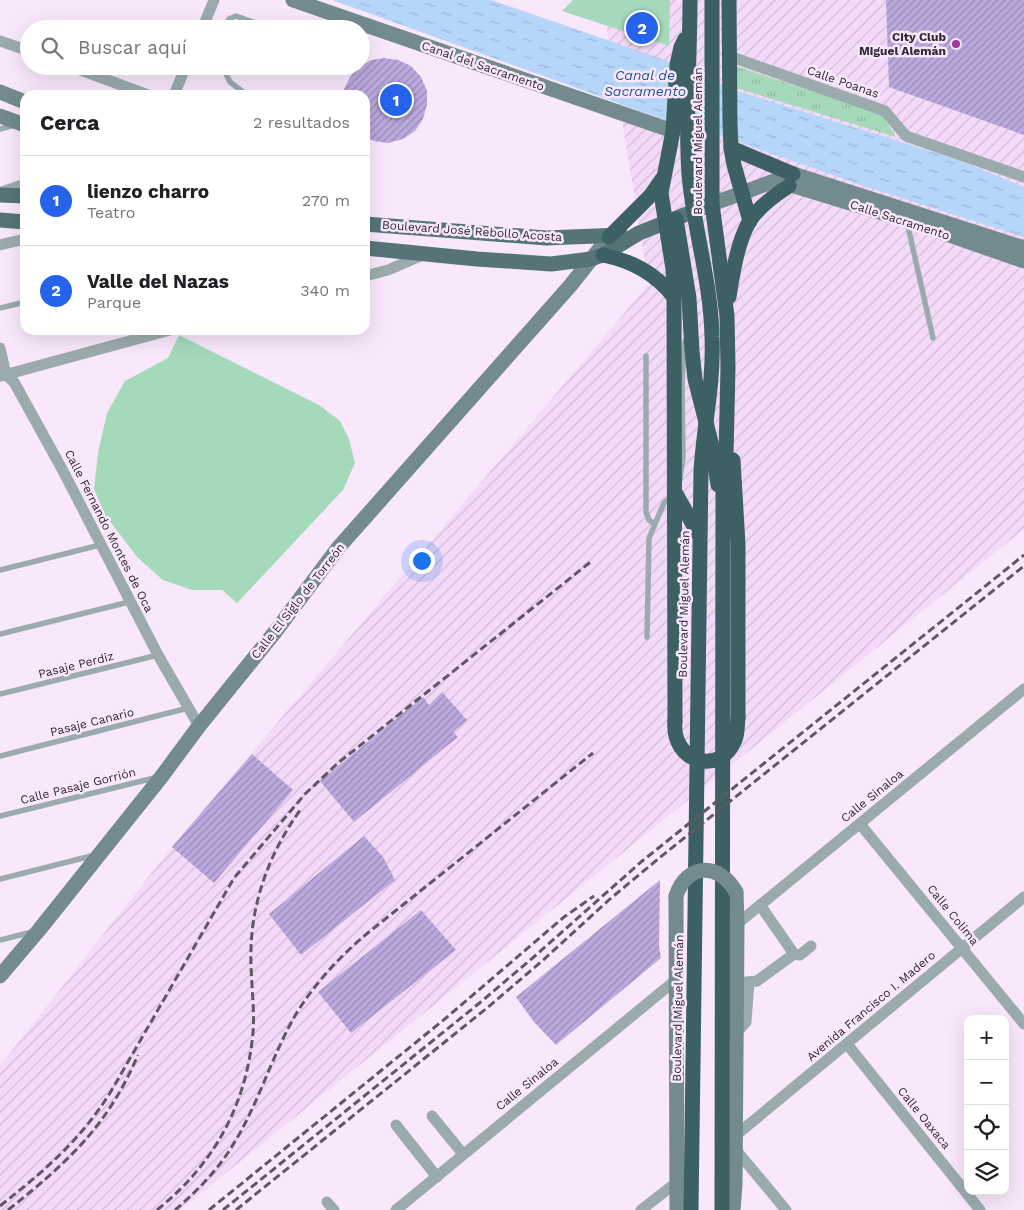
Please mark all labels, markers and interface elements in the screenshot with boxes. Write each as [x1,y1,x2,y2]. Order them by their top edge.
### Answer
pin: 2 [626,9,658,47]
search box [20,20,370,75]
place label: City Club Miguel Alemán [859,30,946,58]
icon: search [38,34,66,62]
text: Buscar aquí [78,36,187,59]
street label: Canal del Sacramento [420,38,546,94]
marker: City Club Miguel Alemán [950,38,962,50]
street label: Calle Poanas [805,63,881,101]
water label: Canal de Sacramento [604,67,686,99]
street label: Boulevard Miguel Alemán [691,67,705,215]
pin: 1 [380,81,412,119]
text: Cerca [40,110,99,135]
text: 2 resultados [253,113,350,132]
text: lienzo charro [87,180,209,203]
text: 1 [53,191,59,210]
text: 270 m [302,191,350,210]
street label: Calle Sacramento [848,197,952,243]
text: Teatro [87,203,135,222]
street label: Boulevard José Rebollo Acosta [381,218,563,244]
text: Valle del Nazas [87,270,229,293]
text: 2 [51,281,61,300]
text: 340 m [300,281,350,300]
text: Parque [87,293,141,312]
street label: Calle Fernando Montes de Oca [62,447,156,615]
street label: Boulevard Miguel Alemán [676,530,692,678]
street label: Calle El Siglo de Torreón [248,540,348,662]
your location [409,548,435,574]
street label: Pasaje Perdiz [37,649,115,681]
street label: Pasaje Canario [49,705,135,739]
street label: Calle Pasaje Gorrión [19,765,137,807]
street label: Calle Sinaloa [838,766,906,825]
street label: Calle Colima [924,882,982,948]
street label: Boulevard Miguel Alemán [670,934,686,1082]
street label: Avenida Francisco I. Madero [804,948,938,1064]
map controls [964,1015,1009,1195]
button: + [964,1015,1009,1060]
street label: Calle Sinaloa [493,1054,561,1113]
button: − [964,1060,1009,1105]
street label: Calle Oaxaca [895,1084,953,1152]
button: locate [964,1105,1009,1150]
button: layers [964,1150,1009,1195]

